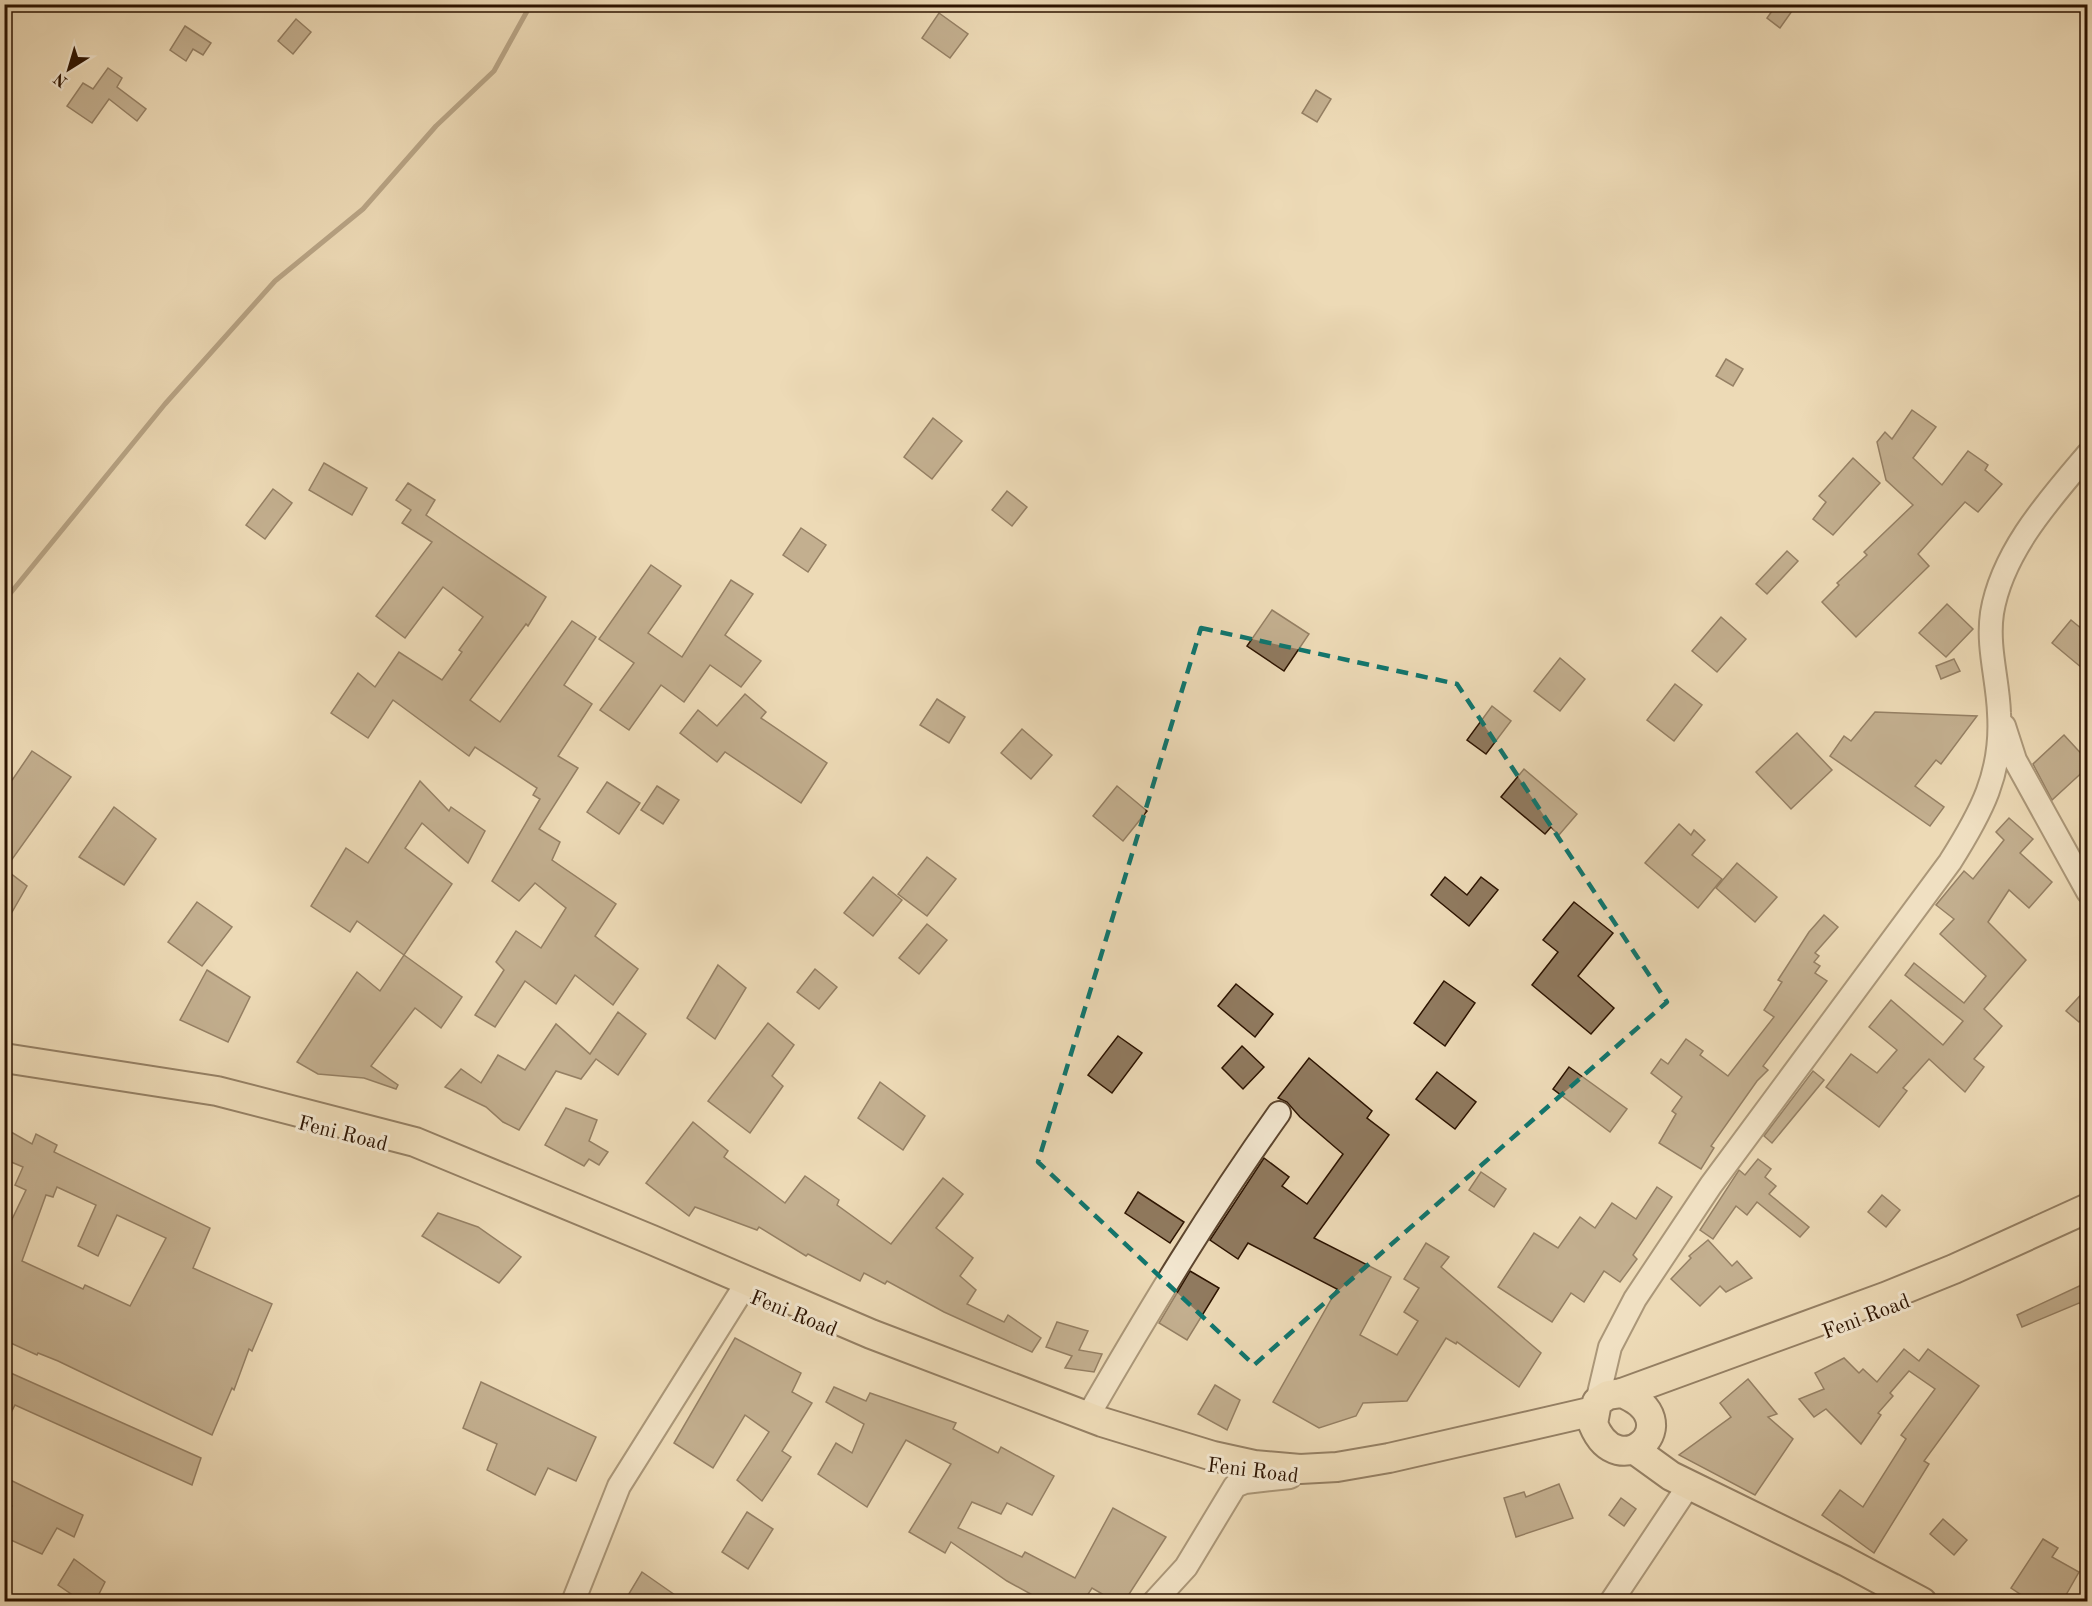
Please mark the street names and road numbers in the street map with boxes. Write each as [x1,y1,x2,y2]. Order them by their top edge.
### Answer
street label: Feni Road [295,1113,390,1156]
street label: Feni Road [747,1287,840,1341]
street label: Feni Road [1820,1291,1913,1344]
street label: Feni Road [1206,1455,1300,1488]

